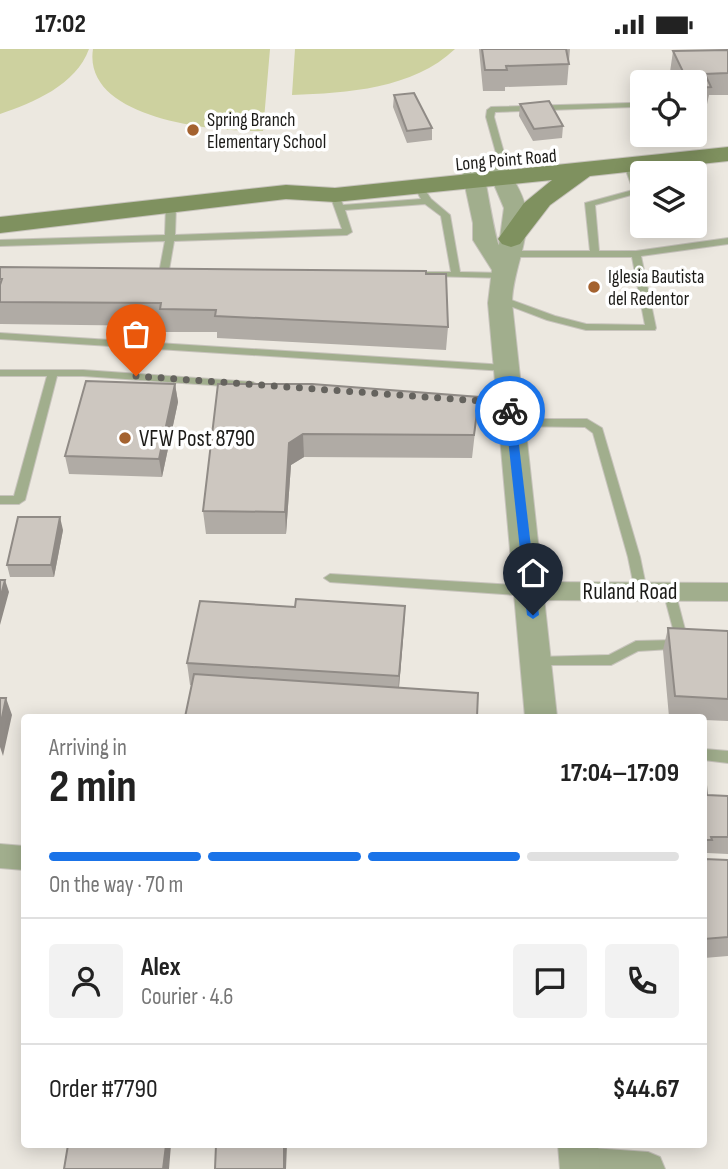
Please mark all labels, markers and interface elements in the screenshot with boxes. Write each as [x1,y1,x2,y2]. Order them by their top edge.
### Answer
text: 17:02 [35,9,86,40]
map controls [630,70,707,238]
button: locate [630,70,707,147]
place label: Spring Branch Elementary School [207,109,326,154]
marker: Spring Branch Elementary School [185,122,201,138]
street label: Long Point Road [455,145,558,176]
button: layers [630,161,707,238]
place label: Iglesia Bautista del Redentor [608,266,704,311]
marker: Iglesia Bautista del Redentor [586,279,602,295]
pin [106,304,166,376]
icon: bag [117,315,155,353]
courier [475,376,545,446]
icon: bike [491,392,529,430]
place label: VFW Post 8790 [139,425,255,453]
marker: VFW Post 8790 [117,430,133,446]
pin [503,543,563,615]
icon: home [514,554,552,592]
street label: Ruland Road [583,578,677,606]
text: Arriving in [49,734,127,762]
text: 17:04–17:09 [561,758,679,789]
text: 2 min [49,760,137,815]
text: On the way · 70 m [49,871,183,899]
button: person [49,944,123,1018]
button: chat [513,944,587,1018]
button: phone [605,944,679,1018]
text: Alex [141,952,181,983]
text: Courier · 4.6 [141,983,233,1011]
text: Order #7790 [49,1074,158,1105]
text: $44.67 [612,1074,679,1105]

